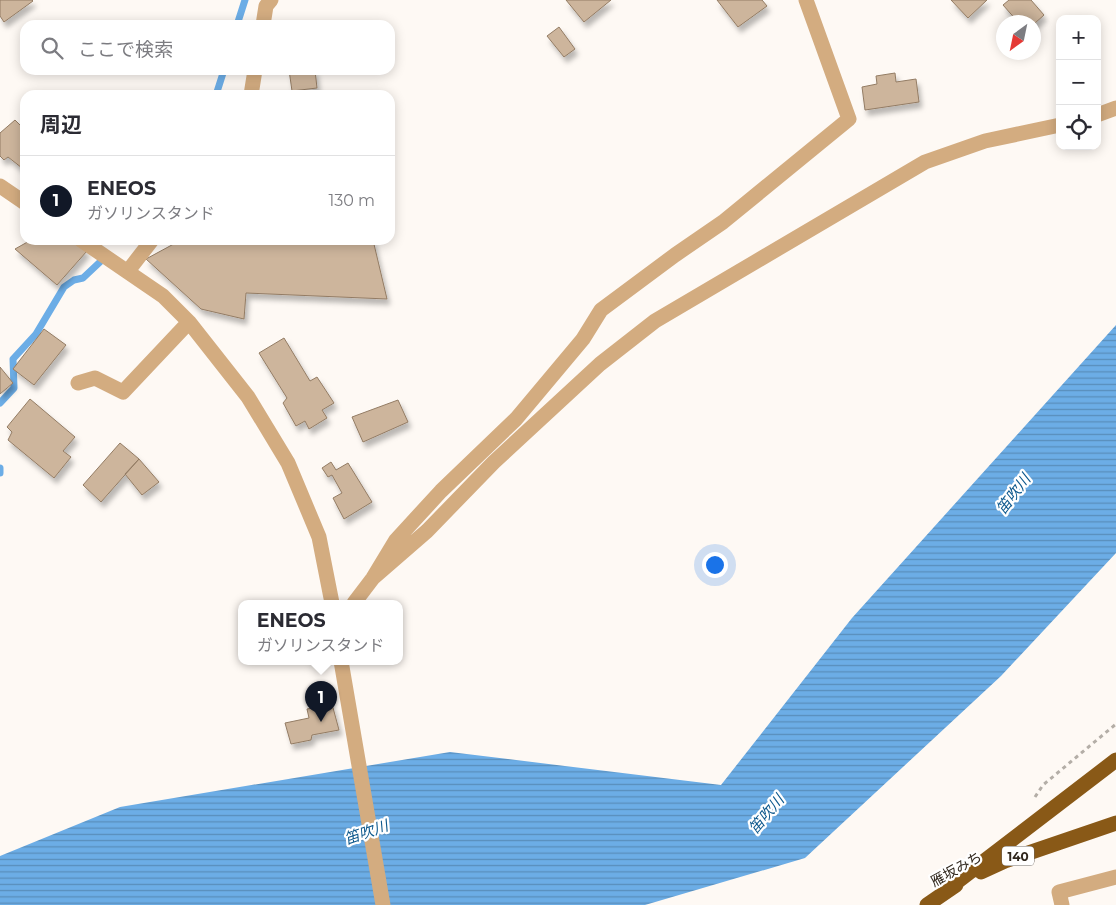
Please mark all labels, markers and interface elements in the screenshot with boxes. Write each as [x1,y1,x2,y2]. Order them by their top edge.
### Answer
north arrow [996,15,1041,60]
map controls [1056,15,1101,150]
button: + [1056,15,1101,60]
search box [20,20,395,75]
icon: search [38,34,66,62]
text: ここで検索 [78,38,173,61]
button: − [1056,60,1101,105]
button: locate [1056,105,1101,150]
text: 周辺 [40,112,82,137]
text: ENEOS [87,177,156,200]
text: 1 [53,191,59,210]
text: 130 m [328,191,375,210]
text: ガソリンスタンド [87,204,215,223]
water label: 笛吹川 [992,469,1035,518]
your location [702,552,728,578]
popup [238,600,403,665]
text: ENEOS [257,609,326,632]
text: ガソリンスタンド [257,636,384,655]
pin: 1 [305,681,337,722]
water label: 笛吹川 [744,789,789,837]
water label: 笛吹川 [342,815,392,848]
road number: 140 [1002,846,1034,866]
street label: 雁坂みち [927,848,985,890]

